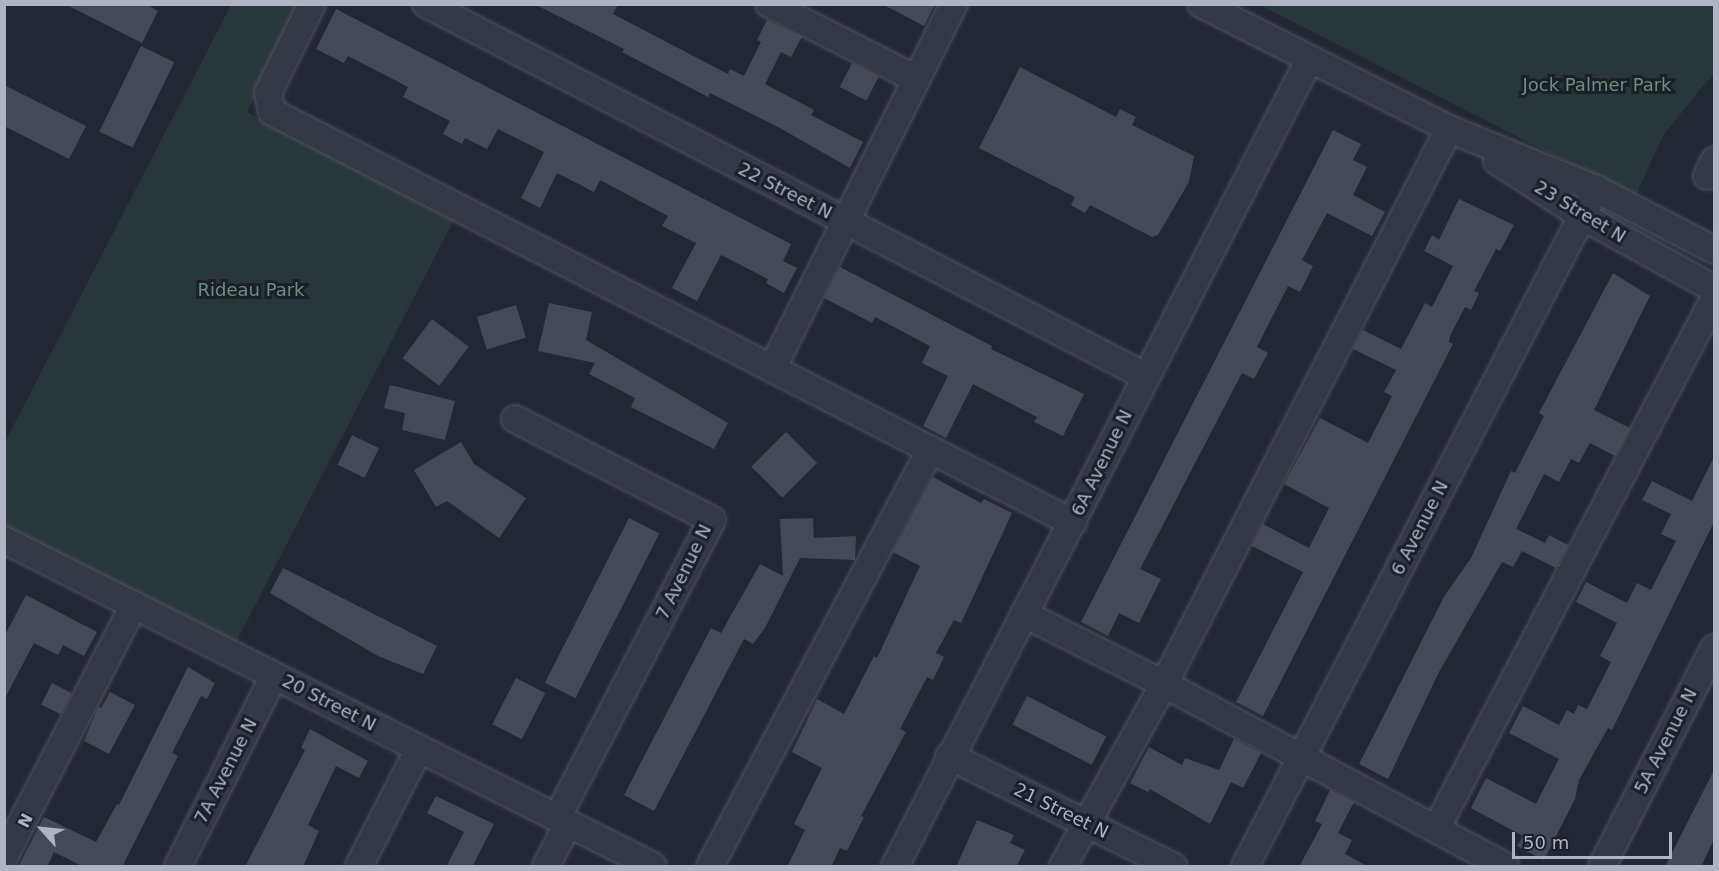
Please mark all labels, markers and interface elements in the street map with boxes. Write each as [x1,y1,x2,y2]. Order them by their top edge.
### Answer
park label: Jock Palmer Park [1522,74,1672,96]
street label: 22 Street N [734,158,836,224]
street label: 23 Street N [1531,176,1629,248]
park label: Rideau Park [197,279,305,301]
street label: 6A Avenue N [1067,406,1137,520]
street label: 6 Avenue N [1387,477,1453,579]
street label: 7 Avenue N [652,521,716,623]
street label: 20 Street N [278,670,380,736]
street label: 5A Avenue N [1630,685,1702,797]
street label: 7A Avenue N [190,715,262,827]
street label: 21 Street N [1010,779,1112,843]
north arrow [12,799,72,859]
text: N [14,810,37,831]
scale bar [1515,820,1676,858]
text: 50 m [1523,832,1569,853]

